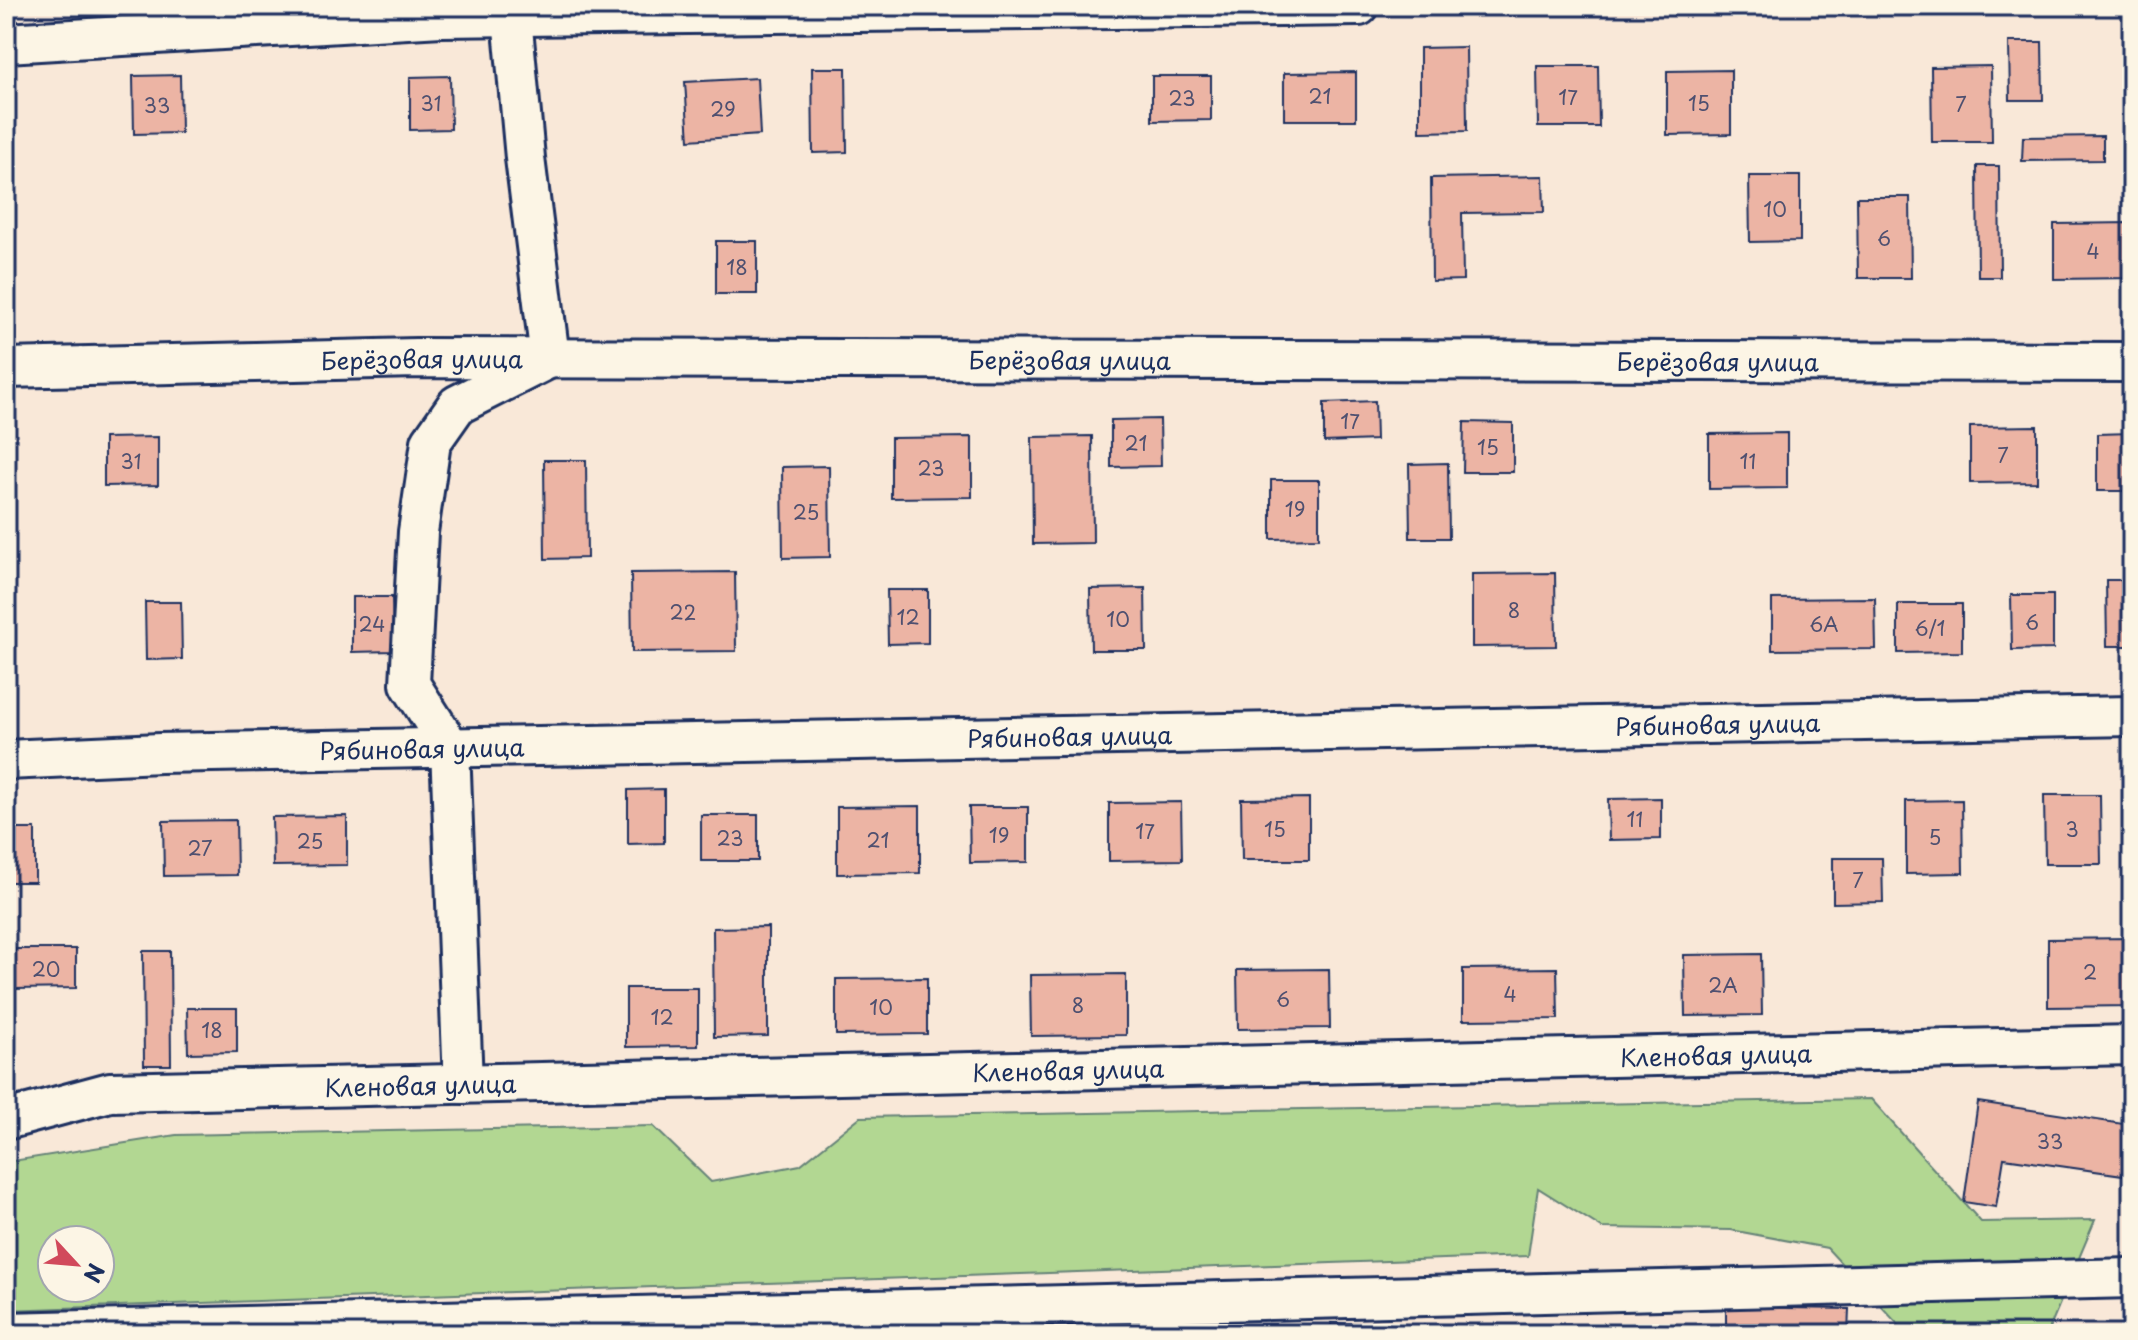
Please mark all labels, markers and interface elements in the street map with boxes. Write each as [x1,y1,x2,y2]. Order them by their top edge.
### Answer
house number: 21 [1308,81,1332,111]
house number: 17 [1558,82,1578,112]
house number: 23 [1168,83,1196,113]
house number: 31 [421,88,441,118]
house number: 15 [1688,88,1710,118]
house number: 7 [1955,89,1967,119]
house number: 33 [144,90,170,120]
house number: 29 [710,94,736,124]
house number: 10 [1763,194,1787,224]
house number: 6 [1877,223,1891,253]
house number: 4 [2086,236,2100,266]
house number: 18 [726,252,748,282]
street label: Берёзовая улица [320,340,523,378]
street label: Берёзовая улица [969,341,1171,378]
street label: Берёзовая улица [1617,343,1819,379]
house number: 17 [1340,406,1360,436]
house number: 21 [1124,428,1148,458]
house number: 15 [1477,432,1499,462]
house number: 7 [1997,440,2009,470]
house number: 31 [121,446,141,476]
house number: 11 [1740,446,1756,476]
house number: 23 [917,453,945,483]
house number: 19 [1285,494,1305,524]
house number: 25 [793,497,819,527]
house number: 8 [1508,595,1520,625]
house number: 22 [670,597,696,627]
house number: 12 [896,602,920,632]
house number: 10 [1106,604,1130,634]
house number: 6 [2025,607,2039,637]
house number: 24 [359,609,385,639]
house number: 6А [1809,609,1839,639]
house number: 6/1 [1914,613,1946,643]
street label: Рябиновая улица [1615,704,1820,744]
street label: Рябиновая улица [967,716,1173,756]
street label: Рябиновая улица [319,728,525,768]
house number: 11 [1627,804,1643,834]
house number: 15 [1264,814,1286,844]
house number: 3 [2065,814,2079,844]
house number: 17 [1135,816,1155,846]
house number: 19 [989,820,1009,850]
house number: 5 [1929,822,1941,852]
house number: 23 [716,823,744,853]
house number: 21 [866,825,890,855]
house number: 25 [297,826,323,856]
house number: 27 [188,833,212,863]
house number: 7 [1852,865,1864,895]
house number: 20 [32,954,60,984]
house number: 2 [2083,957,2097,987]
house number: 2А [1708,970,1738,1000]
house number: 4 [1503,979,1517,1009]
house number: 6 [1276,984,1290,1014]
house number: 8 [1072,990,1084,1020]
house number: 10 [869,992,893,1022]
house number: 12 [650,1002,674,1032]
house number: 18 [201,1015,223,1045]
street label: Кленовая улица [1619,1034,1812,1075]
street label: Кленовая улица [972,1050,1165,1090]
street label: Кленовая улица [324,1065,517,1105]
house number: 33 [2037,1126,2063,1156]
north arrow [36,1224,116,1304]
text: N [77,1258,114,1288]

